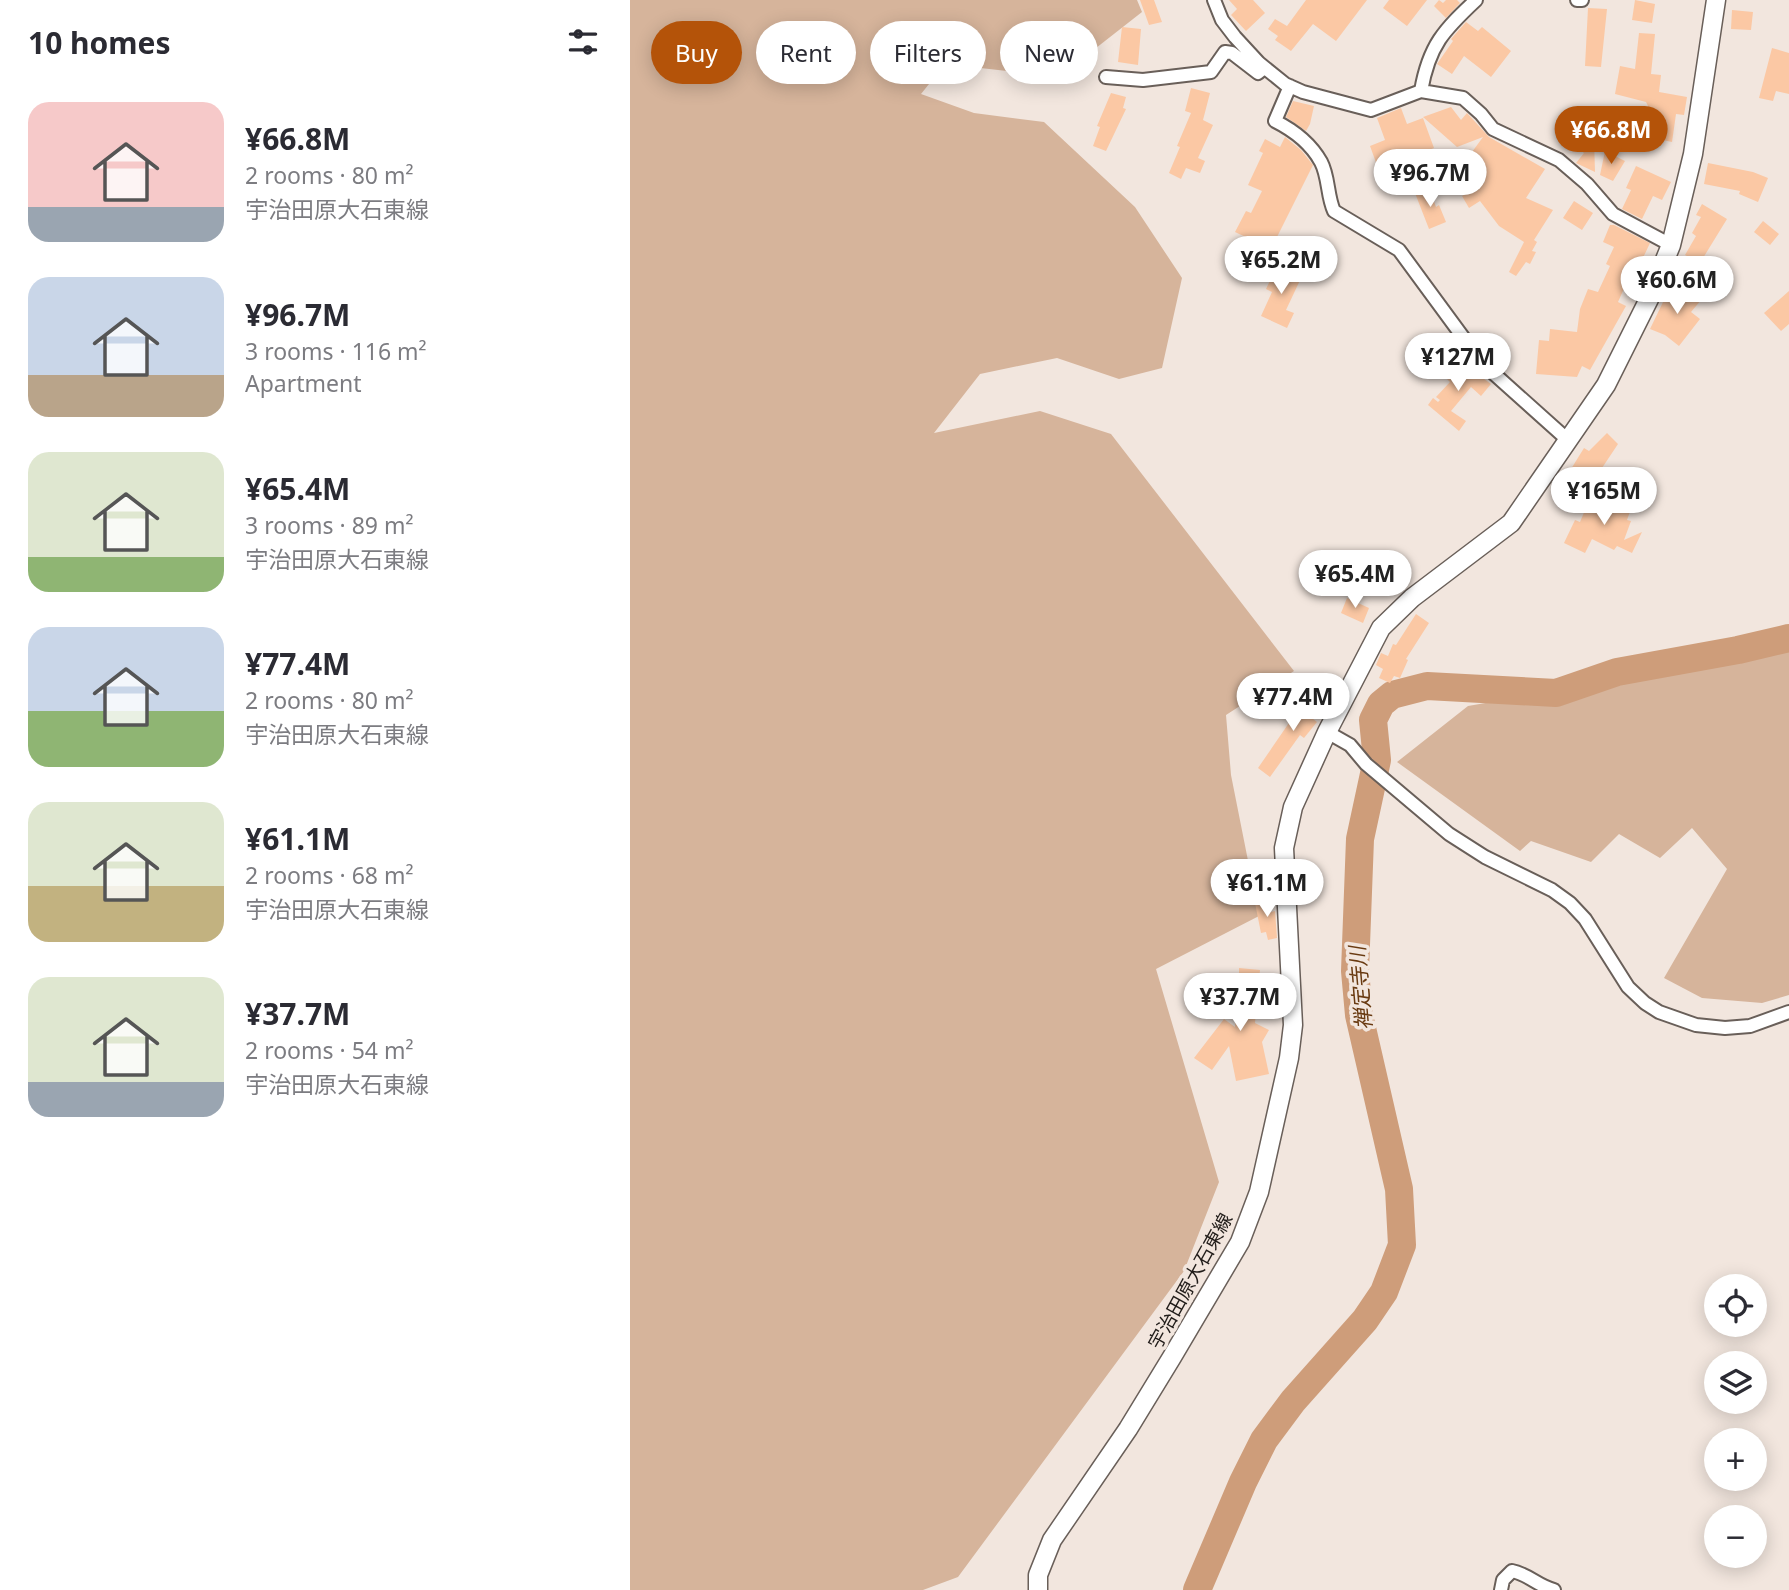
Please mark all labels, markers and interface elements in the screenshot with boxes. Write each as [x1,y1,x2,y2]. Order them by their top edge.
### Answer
chip: Buy [651,21,742,84]
chip: Rent [756,21,856,84]
chip: Filters [870,21,986,84]
chip: New [1000,21,1098,84]
text: 10 homes [28,22,171,63]
icon: filters [564,23,602,61]
pin: ¥66.8M [1554,106,1668,166]
text: ¥66.8M [1571,113,1651,145]
text: ¥66.8M [245,118,350,159]
icon: home [84,130,168,214]
pin: ¥96.7M [1373,150,1487,209]
text: ¥96.7M [1390,156,1470,188]
text: 2 rooms · 80 m² [245,159,414,191]
text: 宇治田原大石東線 [245,193,429,225]
pin: ¥65.2M [1224,236,1338,296]
text: ¥65.2M [1241,243,1321,275]
pin: ¥60.6M [1620,256,1734,316]
text: ¥60.6M [1637,263,1717,295]
text: ¥96.7M [245,294,350,335]
icon: home [84,305,168,389]
pin: ¥127M [1409,334,1507,393]
text: 3 rooms · 116 m² [245,335,427,367]
text: ¥127M [1421,340,1495,372]
text: Apartment [245,367,362,399]
text: ¥65.4M [245,468,350,509]
pin: ¥165M [1555,468,1653,527]
text: ¥165M [1567,474,1641,506]
icon: home [84,480,168,564]
text: 3 rooms · 89 m² [245,509,414,541]
text: 宇治田原大石東線 [245,543,429,575]
pin: ¥65.4M [1298,550,1412,610]
text: ¥65.4M [1315,557,1395,589]
text: ¥77.4M [245,643,350,684]
icon: home [84,655,168,739]
pin: ¥77.4M [1236,674,1350,733]
text: ¥77.4M [1253,680,1333,712]
text: 2 rooms · 80 m² [245,684,414,716]
text: 宇治田原大石東線 [245,718,429,750]
text: ¥61.1M [245,818,350,859]
icon: home [84,830,168,914]
text: 2 rooms · 68 m² [245,859,414,891]
pin: ¥61.1M [1210,860,1324,919]
text: ¥61.1M [1227,866,1307,898]
text: 宇治田原大石東線 [245,893,429,925]
water label: 禅定寺川 [1342,943,1378,1031]
pin: ¥37.7M [1183,974,1297,1033]
text: ¥37.7M [1200,980,1280,1012]
text: ¥37.7M [245,993,350,1034]
icon: home [84,1005,168,1089]
text: 2 rooms · 54 m² [245,1034,414,1066]
text: 宇治田原大石東線 [245,1068,429,1100]
street label: 宇治田原大石東線 [1142,1208,1238,1354]
map controls [1704,1274,1767,1568]
button: locate [1704,1274,1767,1337]
button: layers [1704,1351,1767,1414]
button: + [1704,1428,1767,1491]
button: − [1704,1505,1767,1568]

